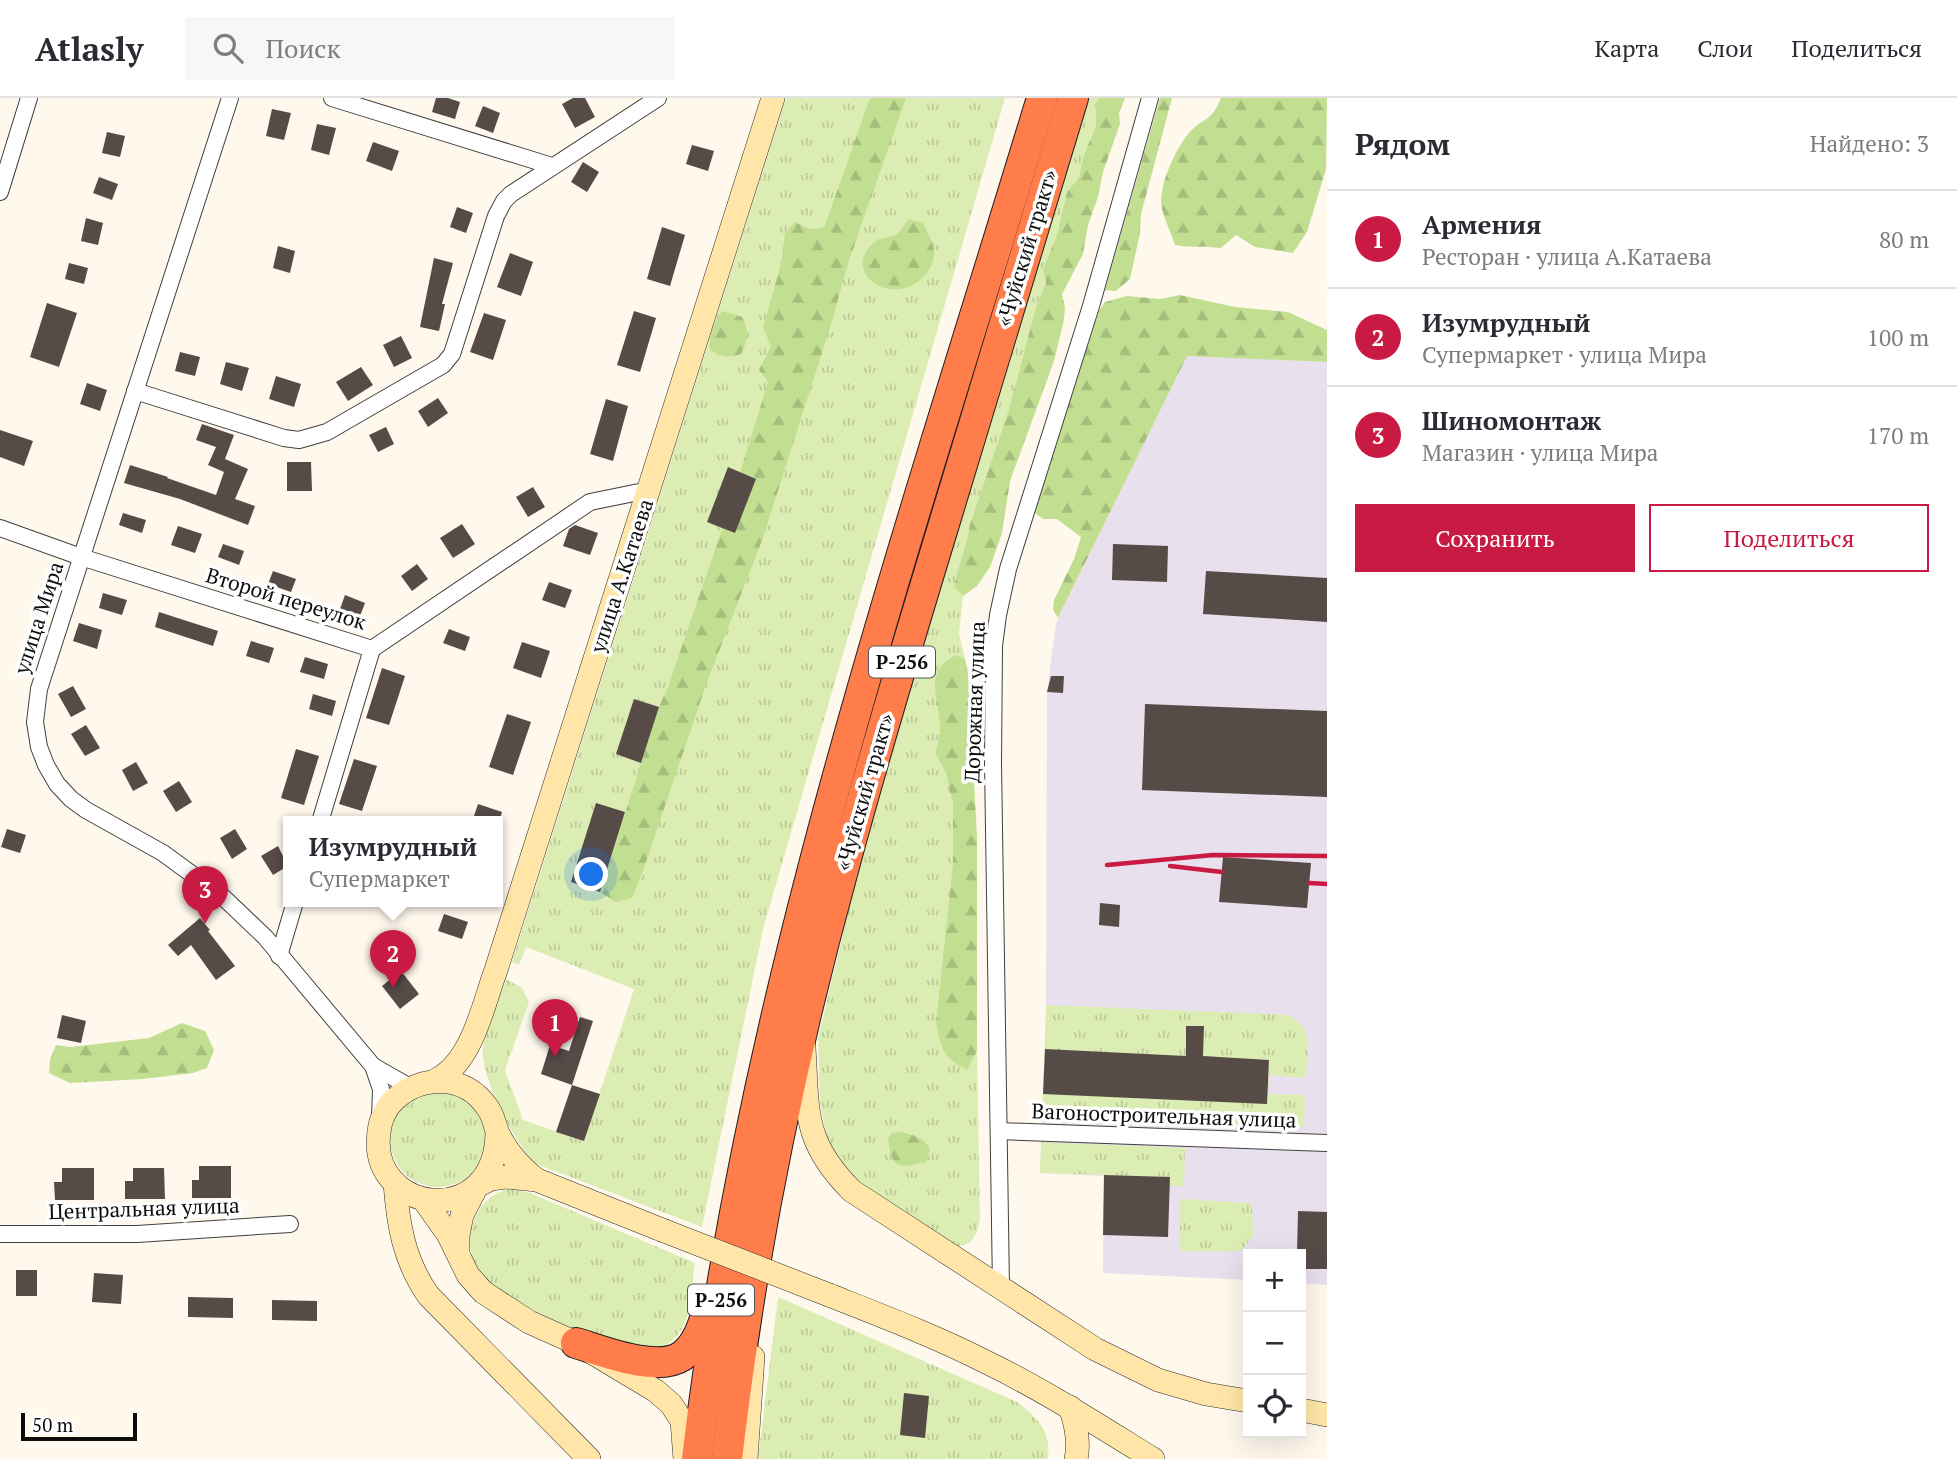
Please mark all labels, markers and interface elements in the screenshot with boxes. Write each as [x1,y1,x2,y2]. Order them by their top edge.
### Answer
search box [185,17,675,80]
text: Atlasly [35,27,143,70]
icon: search [209,29,247,67]
text: Поиск [265,31,341,65]
text: Карта [1594,32,1659,64]
text: Слои [1697,32,1753,64]
text: Поделиться [1791,32,1922,64]
text: Рядом [1355,124,1450,164]
text: Найдено: 3 [1810,128,1929,159]
street label: «Чуйский тракт» [989,166,1063,329]
text: Армения [1422,207,1541,241]
text: 1 [1372,224,1385,255]
text: 80 m [1879,224,1929,255]
text: Ресторан · улица А.Катаева [1422,241,1712,272]
text: Изумрудный [1422,305,1590,339]
text: 2 [1372,322,1385,353]
text: 100 m [1867,322,1929,353]
text: Супермаркет · улица Мира [1422,339,1707,370]
text: Шиномонтаж [1422,403,1601,437]
text: 3 [1372,420,1385,451]
text: 170 m [1867,420,1929,451]
text: Магазин · улица Мира [1422,437,1658,468]
street label: улица А.Катаева [583,495,659,657]
button: Сохранить [1355,504,1635,572]
button: Поделиться [1649,504,1929,572]
street label: улица Мира [6,558,69,678]
street label: Второй переулок [203,560,371,636]
street label: Дорожная улица [957,620,991,783]
road number: Р-256 [869,646,935,678]
street label: «Чуйский тракт» [828,710,900,874]
popup [283,816,503,907]
text: Изумрудный [309,829,477,863]
your location [574,857,608,891]
text: Супермаркет [309,863,450,894]
pin: 3 [182,866,228,924]
pin: 2 [370,930,416,988]
pin: 1 [532,999,578,1057]
street label: Вагоностроительная улица [1031,1096,1297,1134]
street label: Центральная улица [48,1191,240,1225]
map controls [1243,1249,1306,1438]
button: + [1243,1249,1306,1312]
road number: Р-256 [688,1284,754,1316]
button: − [1243,1312,1306,1375]
button: locate [1243,1375,1306,1438]
scale bar [21,1410,136,1442]
text: 50 m [32,1412,73,1437]

